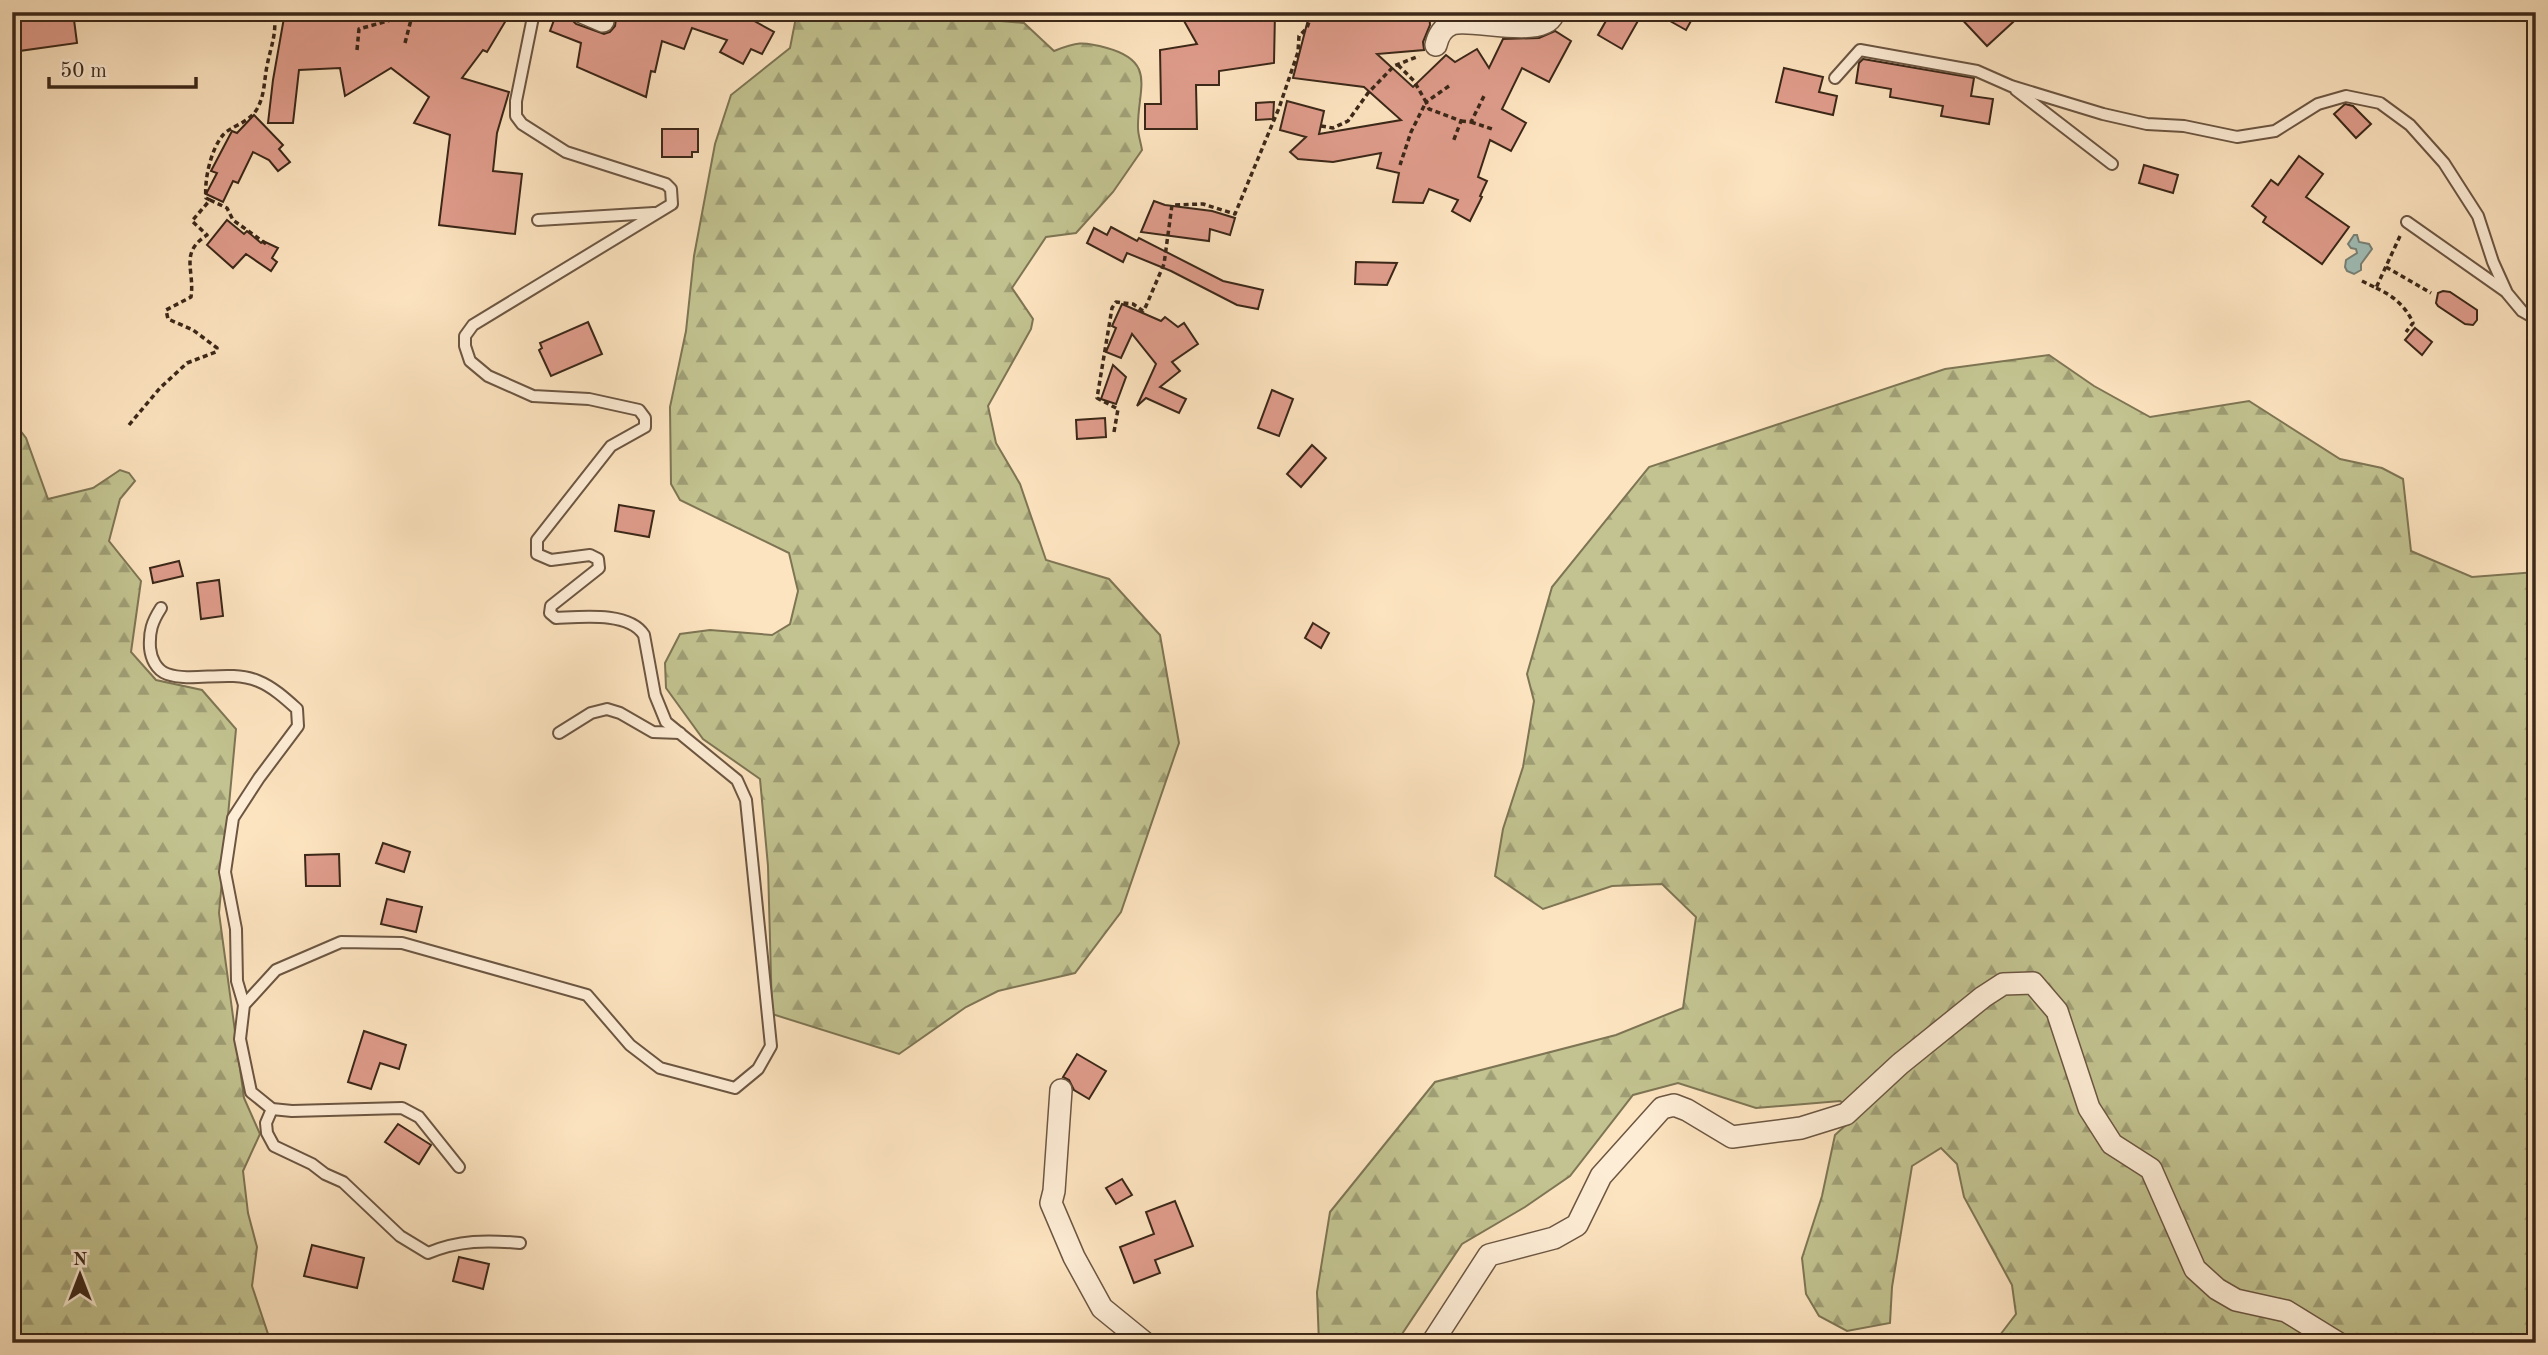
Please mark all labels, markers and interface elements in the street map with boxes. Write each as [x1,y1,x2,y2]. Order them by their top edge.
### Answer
scale bar [49,46,196,90]
text: 50 m [60,61,107,82]
north arrow [46,1240,116,1310]
text: N [73,1251,88,1270]

